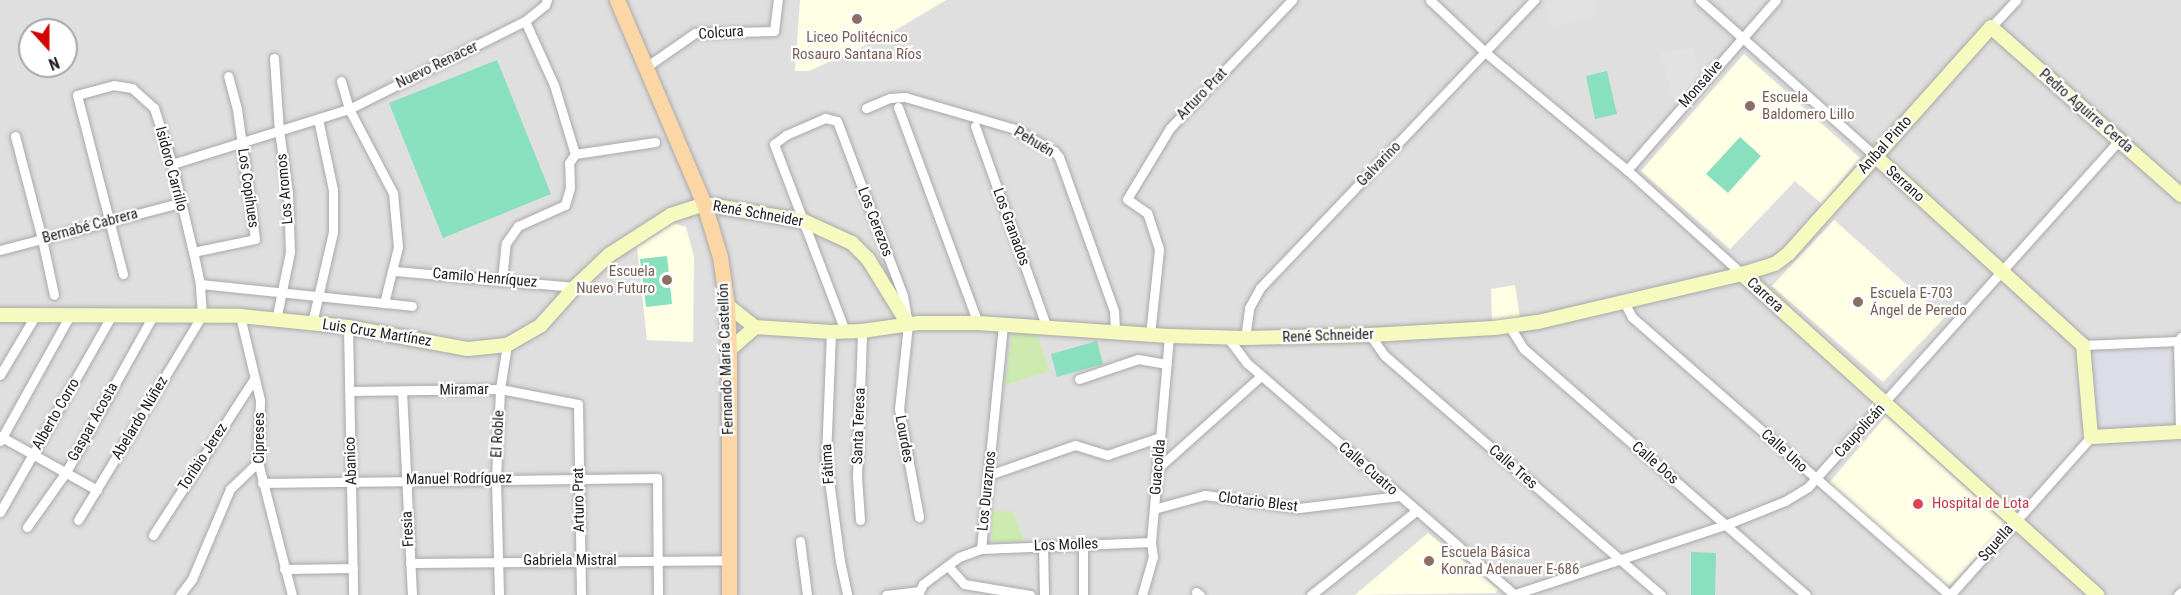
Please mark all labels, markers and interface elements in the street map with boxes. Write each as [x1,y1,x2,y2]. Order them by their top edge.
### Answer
marker: Liceo Politécnico Rosauro Santana Ríos [850,12,864,26]
north arrow [18,18,78,78]
street label: Colcura [698,22,744,44]
place label: Liceo Politécnico Rosauro Santana Ríos [792,28,922,63]
street label: Nuevo Renacer [393,37,481,93]
text: N [46,53,62,74]
street label: Monsalve [1676,57,1726,111]
street label: Arturo Prat [1173,64,1231,124]
street label: Pedro Aguirre Cerda [2035,65,2137,157]
place label: Escuela Baldomero Lillo [1762,88,1854,123]
marker: Escuela Baldomero Lillo [1743,99,1757,113]
street label: Aníbal Pinto [1854,112,1916,178]
street label: Pehuén [1010,123,1058,161]
street label: Isidoro Carrillo [151,125,191,213]
street label: Galvarino [1353,138,1405,190]
street label: Los Copihues [234,147,262,229]
street label: Los Aromos [273,153,297,225]
street label: Serrano [1882,162,1928,206]
street label: Los Cerezos [854,185,896,259]
street label: Los Granados [989,186,1033,268]
street label: René Schneider [711,197,805,231]
street label: Bernabé Cabrera [40,205,140,247]
place label: Escuela Nuevo Futuro [576,262,655,297]
street label: Camilo Henríquez [432,264,538,292]
marker: Escuela Nuevo Futuro [660,273,674,287]
street label: Carrera [1743,274,1787,316]
street label: Fernando María Castellón [714,283,738,435]
place label: Escuela E-703 Ángel de Peredo [1870,284,1967,319]
marker: Escuela E-703 Ángel de Peredo [1851,295,1865,309]
street label: Luis Cruz Martínez [321,315,433,351]
street label: René Schneider [1282,325,1374,347]
street label: Abelardo Núñez [108,373,172,463]
street label: Alberto Corro [28,375,84,453]
street label: Gaspar Acosta [64,380,122,464]
street label: Miramar [439,381,489,399]
street label: Santa Teresa [849,387,869,465]
street label: Caupolicán [1831,400,1889,462]
street label: El Roble [488,410,508,458]
street label: Cipreses [251,412,269,464]
street label: Lourdes [891,414,917,464]
street label: Toribio Jerez [175,420,231,494]
street label: Calle Uno [1757,425,1811,477]
street label: Abanico [341,437,361,485]
street label: Guacolda [1147,438,1169,496]
street label: Calle Cuatro [1335,438,1401,500]
street label: Calle Dos [1628,438,1682,488]
street label: Calle Tres [1485,441,1541,493]
street label: Fátima [818,443,838,485]
street label: Los Duraznos [974,450,1000,532]
street label: Arturo Prat [569,467,589,533]
street label: Manuel Rodríguez [406,469,512,489]
street label: Clotario Blest [1217,488,1299,516]
marker: Hospital de Lota [1909,495,1927,513]
place label: Hospital de Lota [1932,495,2029,513]
street label: Fresia [398,511,418,547]
street label: Squella [1975,521,2017,565]
street label: Los Molles [1033,535,1099,555]
place label: Escuela Básica Konrad Adenauer E-686 [1441,543,1579,578]
street label: Gabriela Mistral [523,552,617,570]
marker: Escuela Básica Konrad Adenauer E-686 [1422,554,1436,568]

